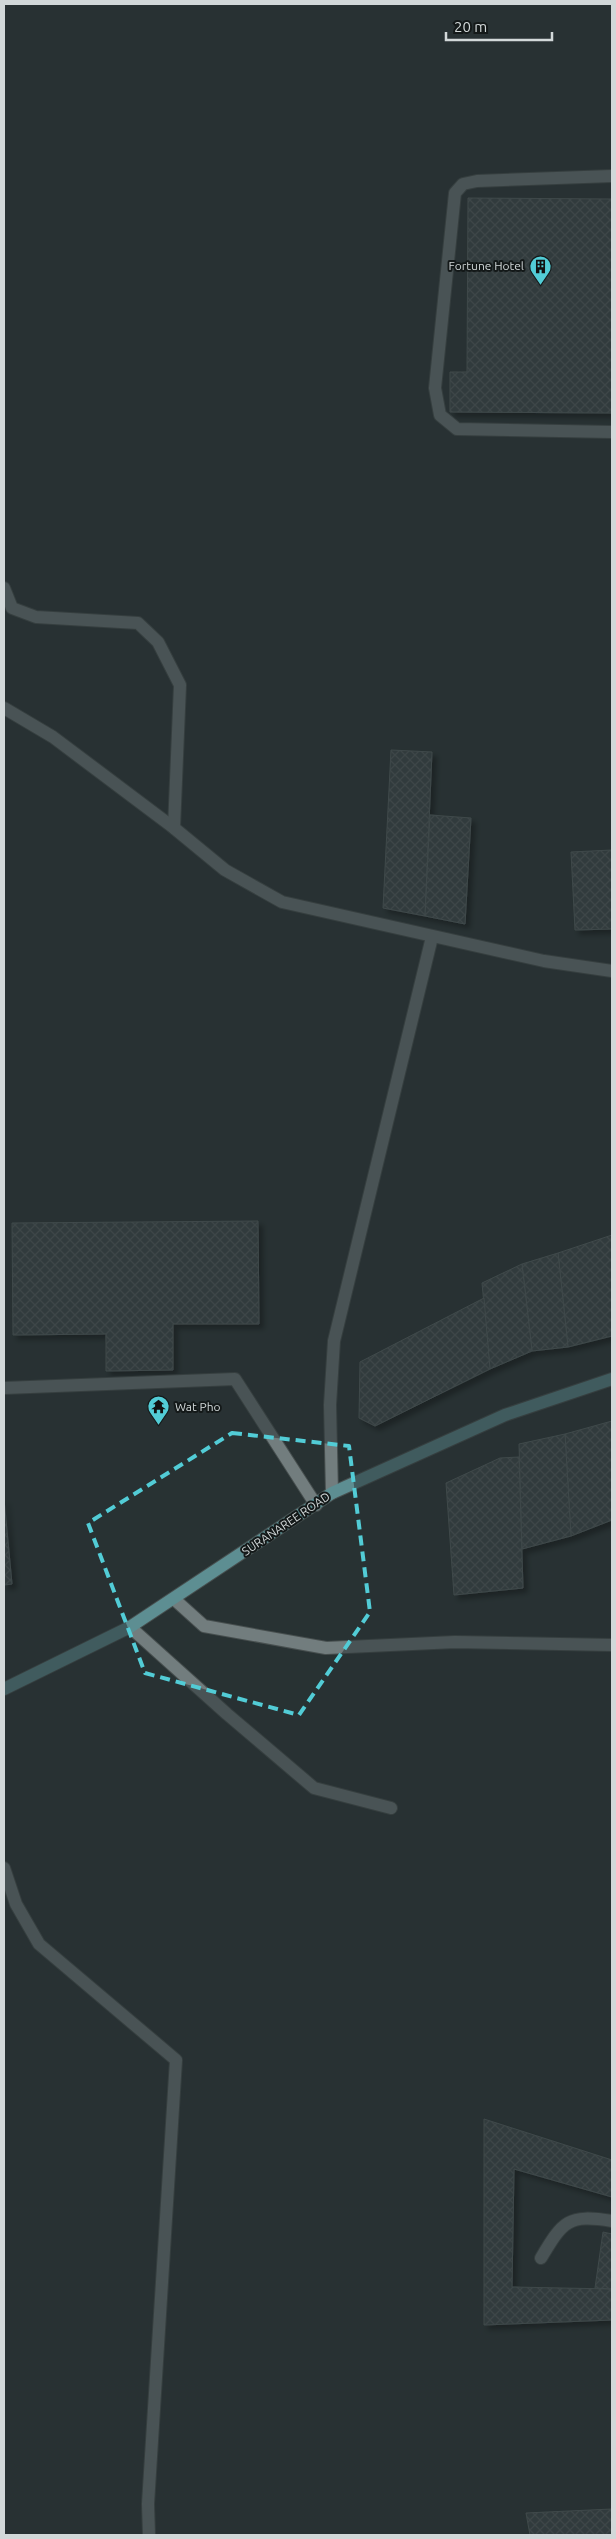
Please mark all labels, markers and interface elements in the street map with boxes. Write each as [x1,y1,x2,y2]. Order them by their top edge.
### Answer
scale bar [446,10,552,42]
text: 20 m [454,18,487,35]
building icon: Fortune Hotel [528,254,552,285]
place label: Fortune Hotel [448,259,524,272]
temple icon: Wat Pho [147,1395,171,1426]
place label: Wat Pho [175,1400,221,1413]
street label: SURANAREE ROAD [239,1489,332,1558]

